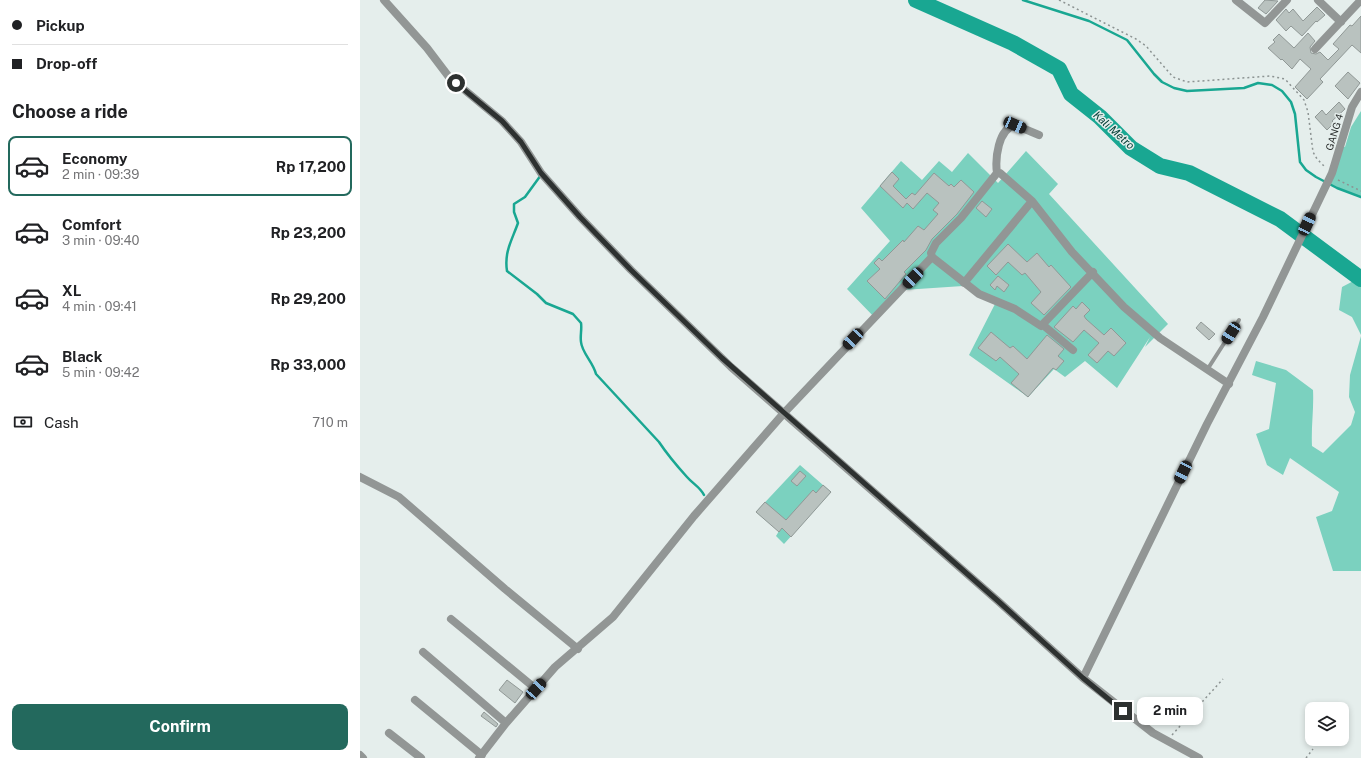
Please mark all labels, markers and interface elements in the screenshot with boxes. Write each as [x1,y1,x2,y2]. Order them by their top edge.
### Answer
text: Pickup [36,17,85,34]
text: Drop-off [36,55,97,72]
route start [447,74,465,92]
text: Choose a ride [12,101,128,122]
water label: Kali Metro [1091,109,1137,151]
street label: GANG 4 [1323,112,1345,152]
car [1002,115,1028,135]
icon: car [14,148,50,184]
text: Economy [62,150,127,167]
text: Rp 17,200 [276,158,346,175]
text: 2 min · 09:39 [62,167,139,182]
car [1296,211,1318,237]
icon: car [14,214,50,250]
text: Comfort [62,216,122,233]
text: Rp 23,200 [270,224,346,241]
text: 3 min · 09:40 [62,233,140,248]
car [900,265,926,291]
icon: car [14,280,50,316]
text: XL [62,282,81,299]
text: Rp 29,200 [270,290,346,307]
text: 4 min · 09:41 [62,299,137,314]
car [1219,320,1243,346]
car [840,326,866,352]
icon: car [14,346,50,382]
text: Black [62,348,102,365]
text: Rp 33,000 [270,356,346,373]
text: 5 min · 09:42 [62,365,140,380]
icon: cash [12,411,34,433]
text: Cash [44,414,79,431]
text: 710 m [312,415,348,430]
car [1172,459,1194,485]
car [524,676,548,702]
callout: 2 min [1137,697,1203,725]
route end [1114,702,1132,720]
map controls [1305,702,1349,746]
button: layers [1305,702,1349,746]
text: 2 min [1153,703,1187,718]
button: Confirm [12,704,348,750]

